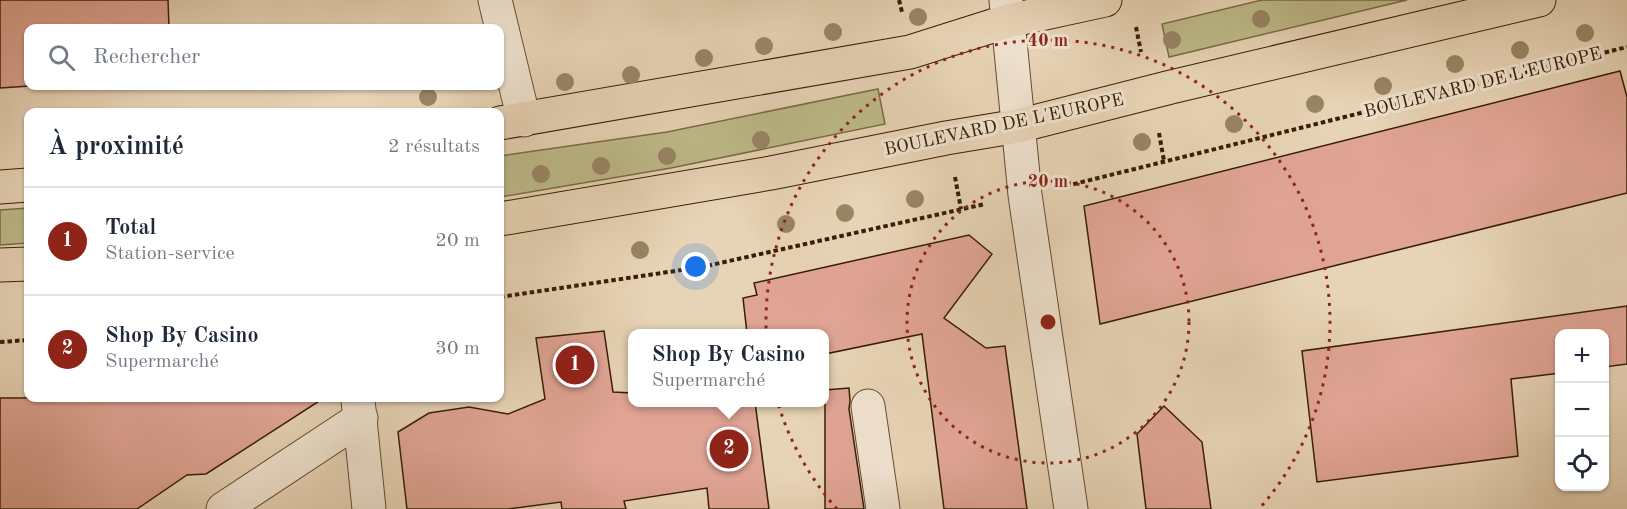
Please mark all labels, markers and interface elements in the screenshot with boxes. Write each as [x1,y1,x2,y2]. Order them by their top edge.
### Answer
search box [24,24,504,90]
text: 40 m [1028,32,1068,50]
icon: search [45,41,78,74]
street label: BOULEVARD DE L'EUROPE [1362,45,1604,121]
text: Rechercher [93,46,200,68]
street label: BOULEVARD DE L'EUROPE [883,91,1125,159]
text: À proximité [48,134,184,160]
text: 2 résultats [388,137,480,157]
text: 20 m [1028,173,1068,191]
text: Total [105,217,156,239]
text: 1 [62,231,73,251]
text: 20 m [435,231,480,251]
text: Station-service [105,244,235,264]
your location [681,252,710,281]
centre of rings [1038,312,1058,332]
text: Shop By Casino [105,325,258,347]
popup [628,329,829,407]
map controls [1555,329,1609,491]
button: + [1555,329,1609,383]
text: 2 [62,339,73,359]
text: 30 m [435,339,480,359]
pin: 1 [556,342,594,388]
text: Shop By Casino [652,344,805,366]
text: Supermarché [105,352,219,372]
text: Supermarché [652,371,765,391]
button: − [1555,383,1609,437]
pin: 2 [710,426,748,472]
button: locate [1555,437,1609,491]

